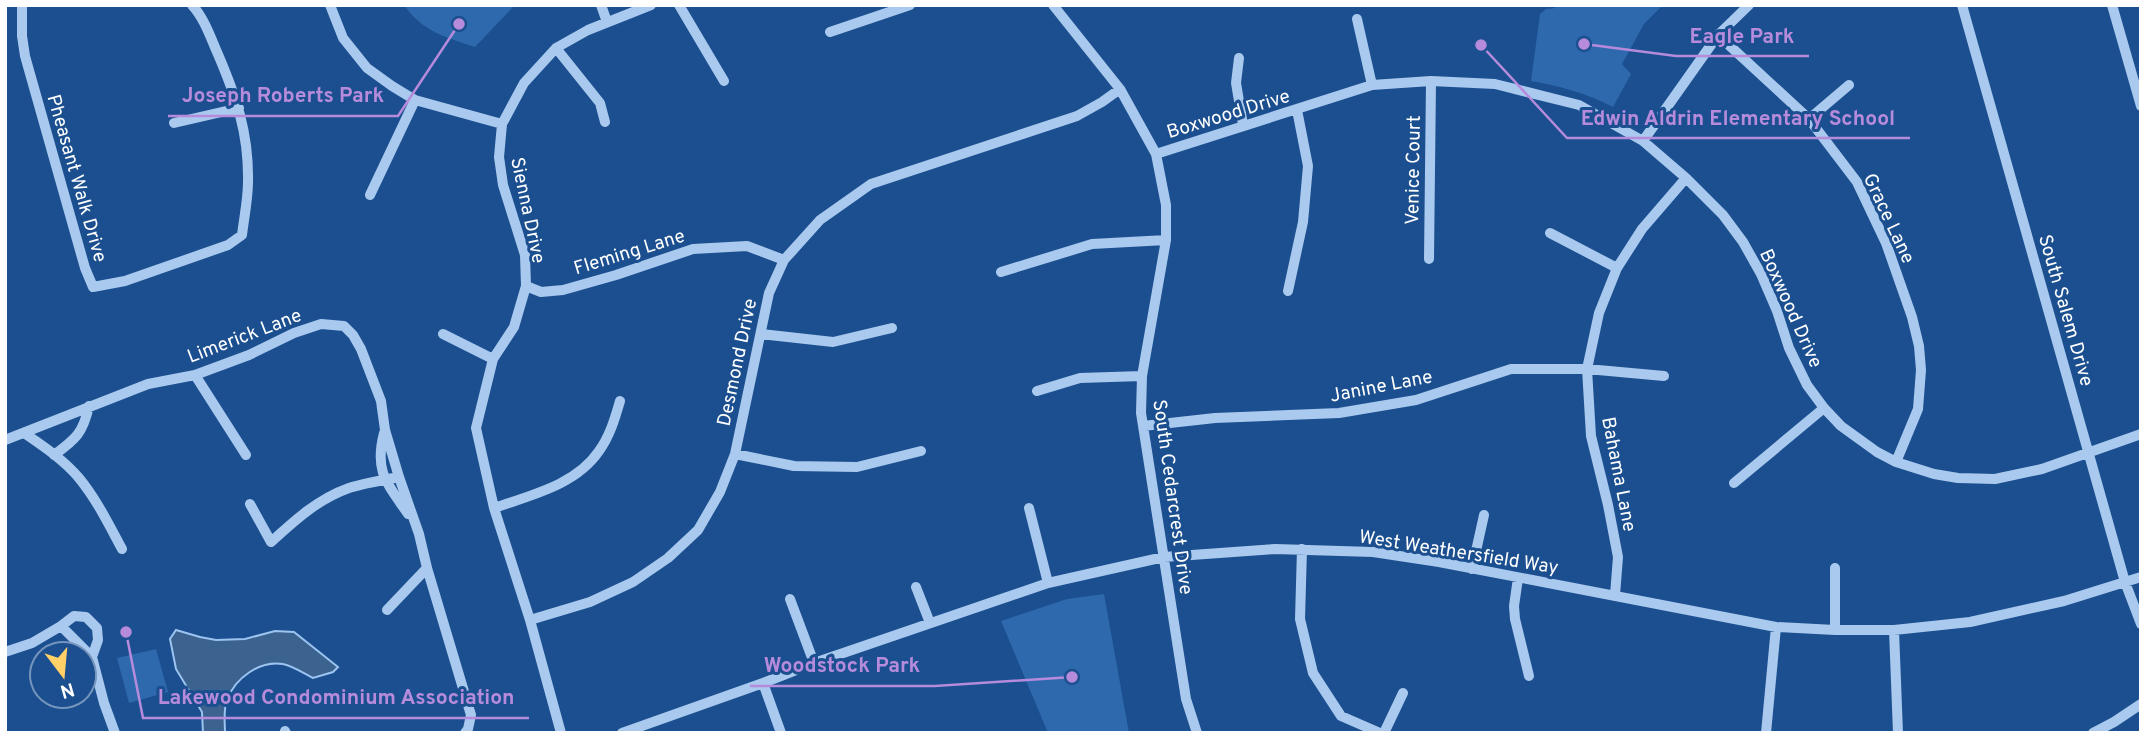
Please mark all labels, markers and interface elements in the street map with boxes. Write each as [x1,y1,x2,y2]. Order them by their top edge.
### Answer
callout: Eagle Park [1676,14,1809,56]
text: Eagle Park [1689,24,1795,51]
callout: Joseph Roberts Park [168,74,398,116]
text: Joseph Roberts Park [182,83,385,110]
street label: Boxwood Drive [1164,85,1293,145]
street label: Pheasant Walk Drive [41,92,112,265]
callout: Edwin Aldrin Elementary School [1567,96,1910,138]
text: Edwin Aldrin Elementary School [1581,106,1895,133]
street label: Venice Court [1401,115,1427,225]
street label: Sienna Drive [504,155,550,266]
street label: Grace Lane [1857,170,1920,268]
street label: Fleming Lane [571,225,688,281]
street label: South Salem Drive [2032,232,2098,389]
street label: Boxwood Drive [1753,246,1827,372]
street label: Desmond Drive [713,296,763,428]
street label: Limerick Lane [184,304,305,370]
street label: Janine Lane [1328,365,1435,409]
street label: South Cedarcrest Drive [1146,398,1198,596]
street label: Bahama Lane [1595,415,1641,534]
street label: West Weathersfield Way [1357,525,1560,581]
north arrow [28,640,98,710]
callout: Woodstock Park [750,644,935,686]
text: Woodstock Park [764,653,921,680]
text: N [57,676,77,703]
callout: Lakewood Condominium Association [143,676,529,718]
text: Lakewood Condominium Association [158,685,514,712]

